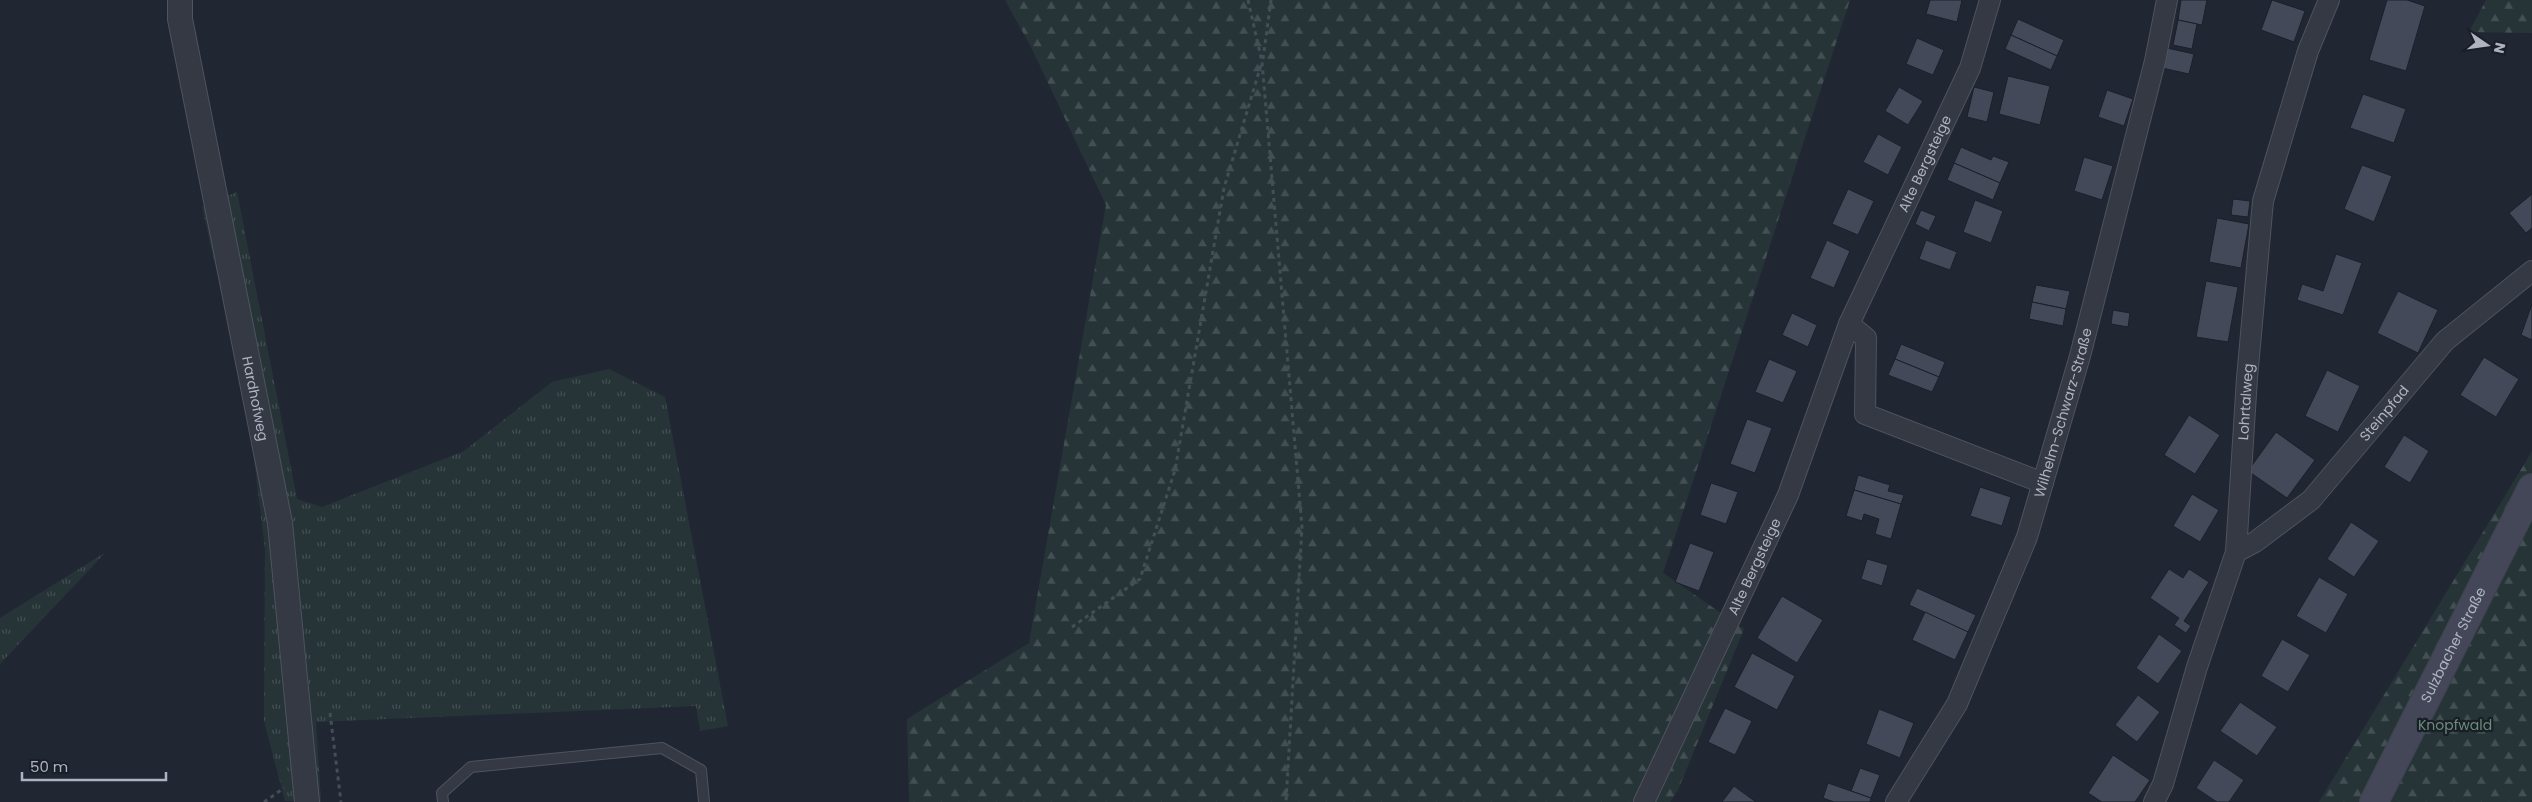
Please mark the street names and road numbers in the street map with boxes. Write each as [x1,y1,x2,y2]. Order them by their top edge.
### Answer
street label: Alte Bergsteige [1893,112,1956,215]
street label: Wilhelm-Schwarz-Straße [2029,325,2097,500]
street label: Hardhofweg [237,354,274,443]
street label: Lohrtalweg [2233,362,2258,441]
street label: Steinpfad [2355,381,2414,445]
street label: Alte Bergsteige [1723,514,1786,618]
street label: Sulzbacher Straße [2416,583,2491,706]

